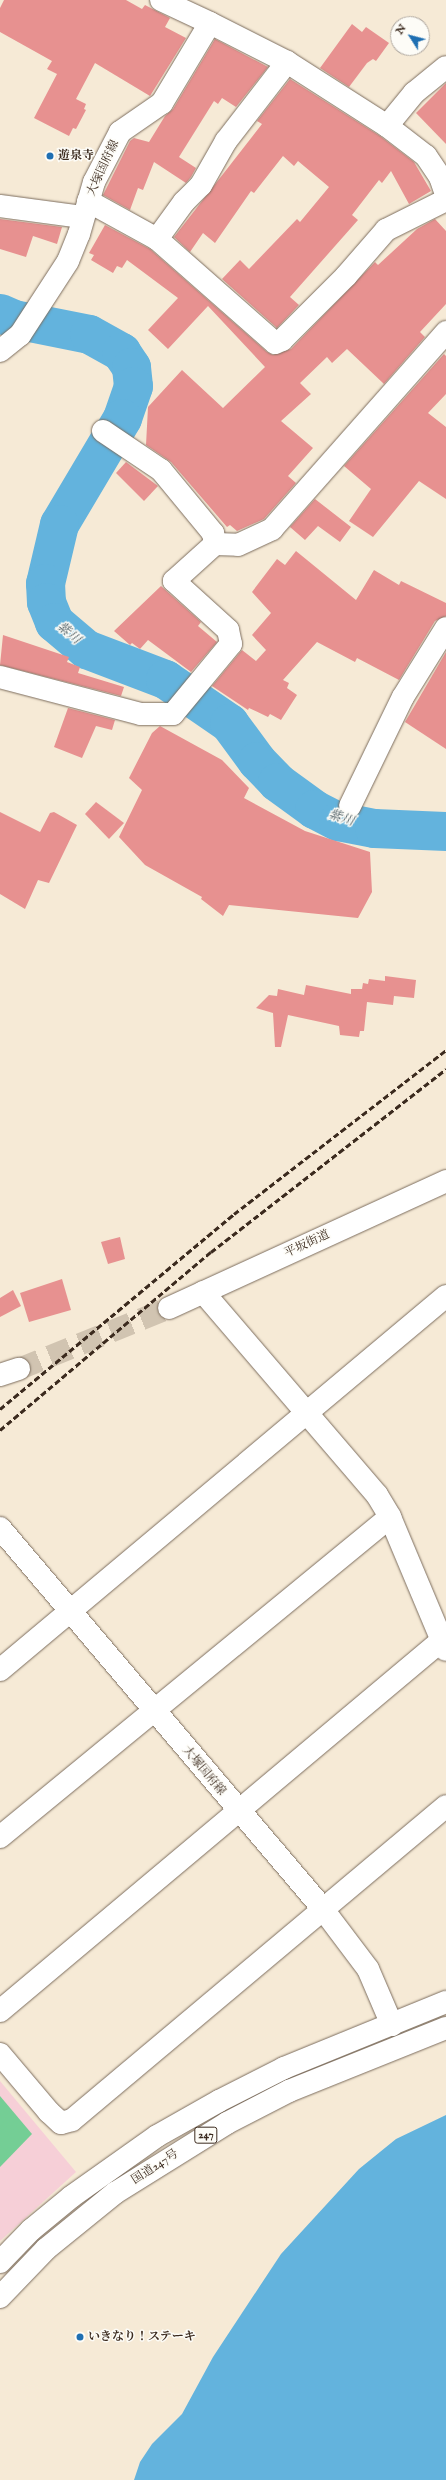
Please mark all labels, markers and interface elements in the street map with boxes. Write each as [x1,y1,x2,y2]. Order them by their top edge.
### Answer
north arrow [390,16,430,56]
text: N [393,22,410,38]
street label: 大塚国府線 [84,138,122,198]
place label: 遊泉寺 [58,149,94,163]
marker: 遊泉寺 [45,151,55,161]
water label: 紫川 [53,620,83,648]
water label: 紫川 [326,808,356,830]
street label: 平坂街道 [282,1227,332,1261]
street label: 大塚国府線 [179,1743,229,1799]
road number: 247 [194,2126,218,2144]
street label: 国道247号 [129,2147,181,2187]
place label: いきなり！ステーキ [88,2330,196,2344]
marker: いきなり！ステーキ [75,2332,85,2342]

